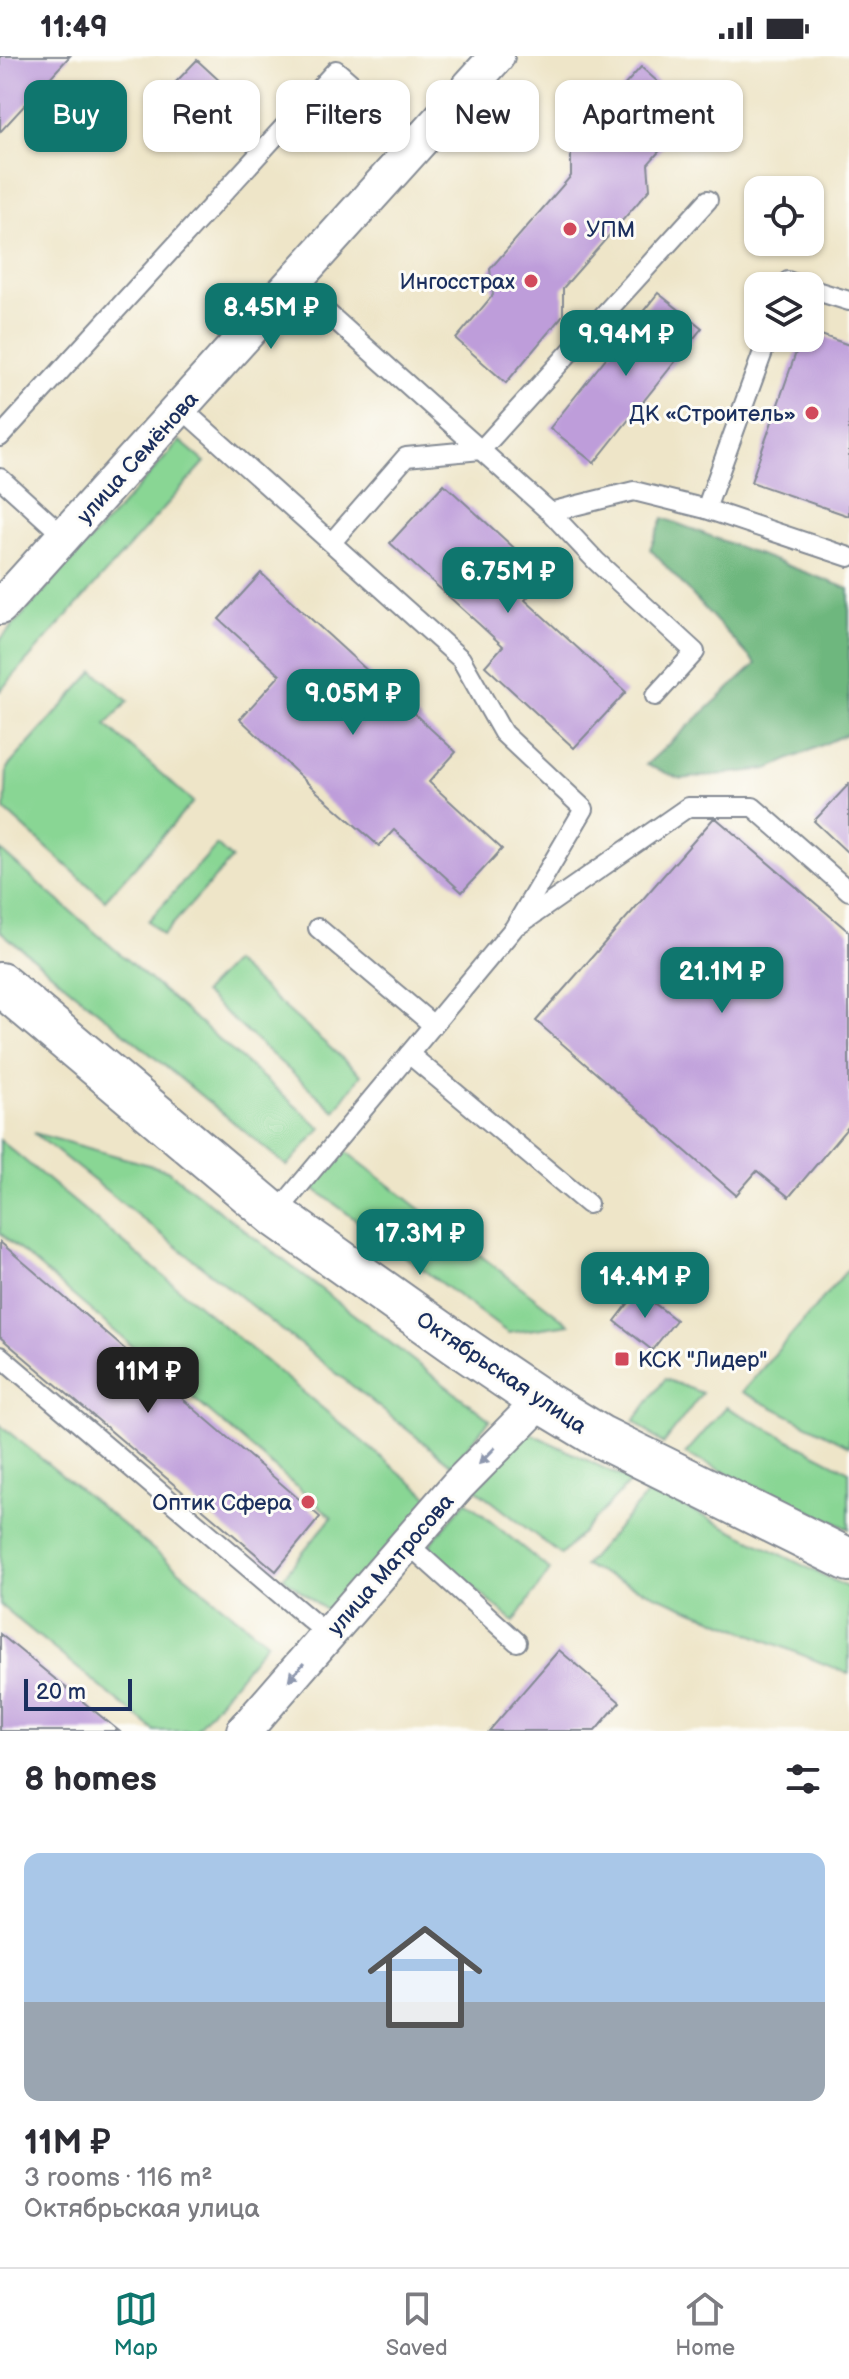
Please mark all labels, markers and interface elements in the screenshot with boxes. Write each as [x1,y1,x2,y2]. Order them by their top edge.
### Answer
text: 11:49 [40,10,108,46]
chip: Buy [24,80,127,152]
chip: Rent [143,80,260,152]
chip: Filters [276,80,410,152]
chip: New [426,80,539,152]
chip: Apartment [555,80,743,152]
map controls [744,176,824,352]
button: locate [744,176,824,256]
place label: УПМ [586,217,635,244]
marker: УПМ [561,220,579,238]
place label: Ингосстрах [400,269,515,296]
marker: Ингосстрах [522,272,540,290]
button: layers [744,272,824,352]
pin: 8.45M ₽ [197,283,345,351]
text: 8.45M ₽ [223,293,319,324]
pin: 9.94M ₽ [552,310,700,378]
text: 9.94M ₽ [578,320,674,351]
street label: улица Семёнова [72,386,205,530]
place label: ДК «Строитель» [629,401,796,428]
marker: ДК «Строитель» [803,404,821,422]
pin: 6.75M ₽ [434,547,582,615]
text: 6.75M ₽ [460,557,556,588]
pin: 9.05M ₽ [279,669,427,737]
text: 9.05M ₽ [305,679,401,710]
pin: 21.1M ₽ [648,947,796,1015]
text: 21.1M ₽ [678,957,766,988]
pin: 17.3M ₽ [346,1209,494,1277]
text: 17.3M ₽ [375,1219,465,1250]
pin: 14.4M ₽ [571,1252,719,1320]
text: 14.4M ₽ [599,1262,691,1293]
street label: Октябрьская улица [411,1306,591,1440]
pin: 11M ₽ [92,1347,204,1415]
place label: КСК "Лидер" [638,1347,768,1374]
marker: КСК "Лидер" [613,1350,631,1368]
text: 11M ₽ [115,1357,181,1388]
one-way arrow [478,1446,496,1465]
street label: улица Матросова [322,1489,460,1641]
place label: Оптик Сфера [152,1490,292,1517]
marker: Оптик Сфера [299,1493,317,1511]
one-way arrow [288,1662,305,1682]
scale bar [24,1675,132,1711]
text: 20 m [36,1679,86,1706]
icon: filters [781,1757,825,1801]
text: 8 homes [24,1759,157,1800]
icon: home [353,1905,497,2049]
text: 11M ₽ [24,2122,111,2163]
text: 3 rooms · 116 m² [24,2163,213,2194]
text: Октябрьская улица [24,2194,260,2225]
tab: Map [114,2287,158,2362]
tab: Saved [386,2287,448,2362]
tab: Home [675,2287,735,2362]

